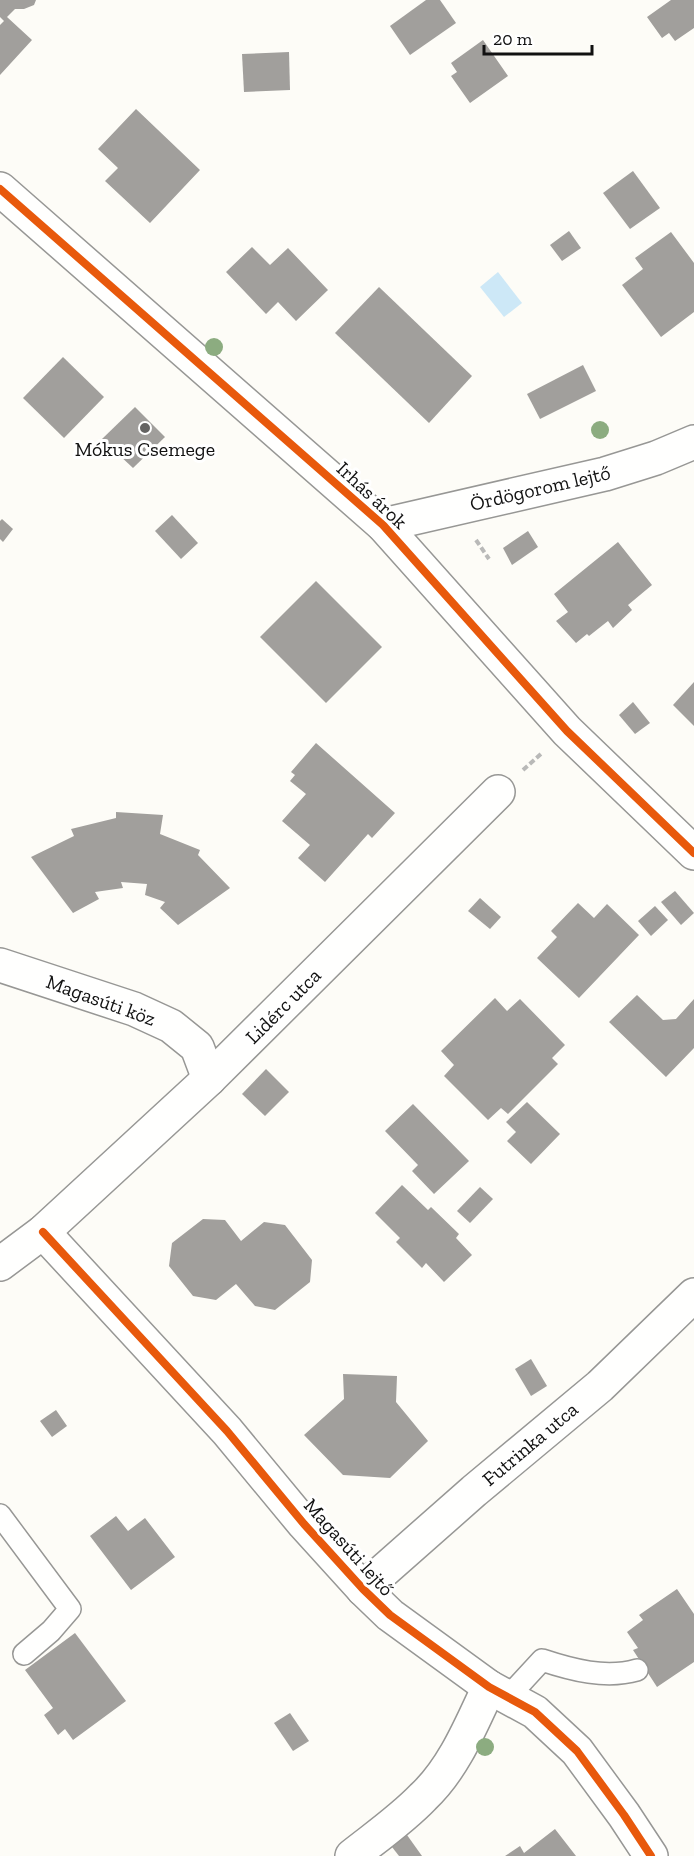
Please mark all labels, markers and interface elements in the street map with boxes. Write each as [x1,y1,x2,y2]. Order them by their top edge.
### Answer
scale bar [484,18,592,56]
text: 20 m [493,28,533,50]
marker: Mókus Csemege [138,421,152,435]
place label: Mókus Csemege [75,437,215,461]
street label: Irhás árok [332,456,413,534]
street label: Ördögorom lejtő [467,460,613,516]
street label: Lidérc utca [240,963,326,1049]
street label: Magasúti köz [43,969,159,1031]
street label: Futrinka utca [477,1397,583,1491]
street label: Magasúti lejtő [299,1493,399,1601]

